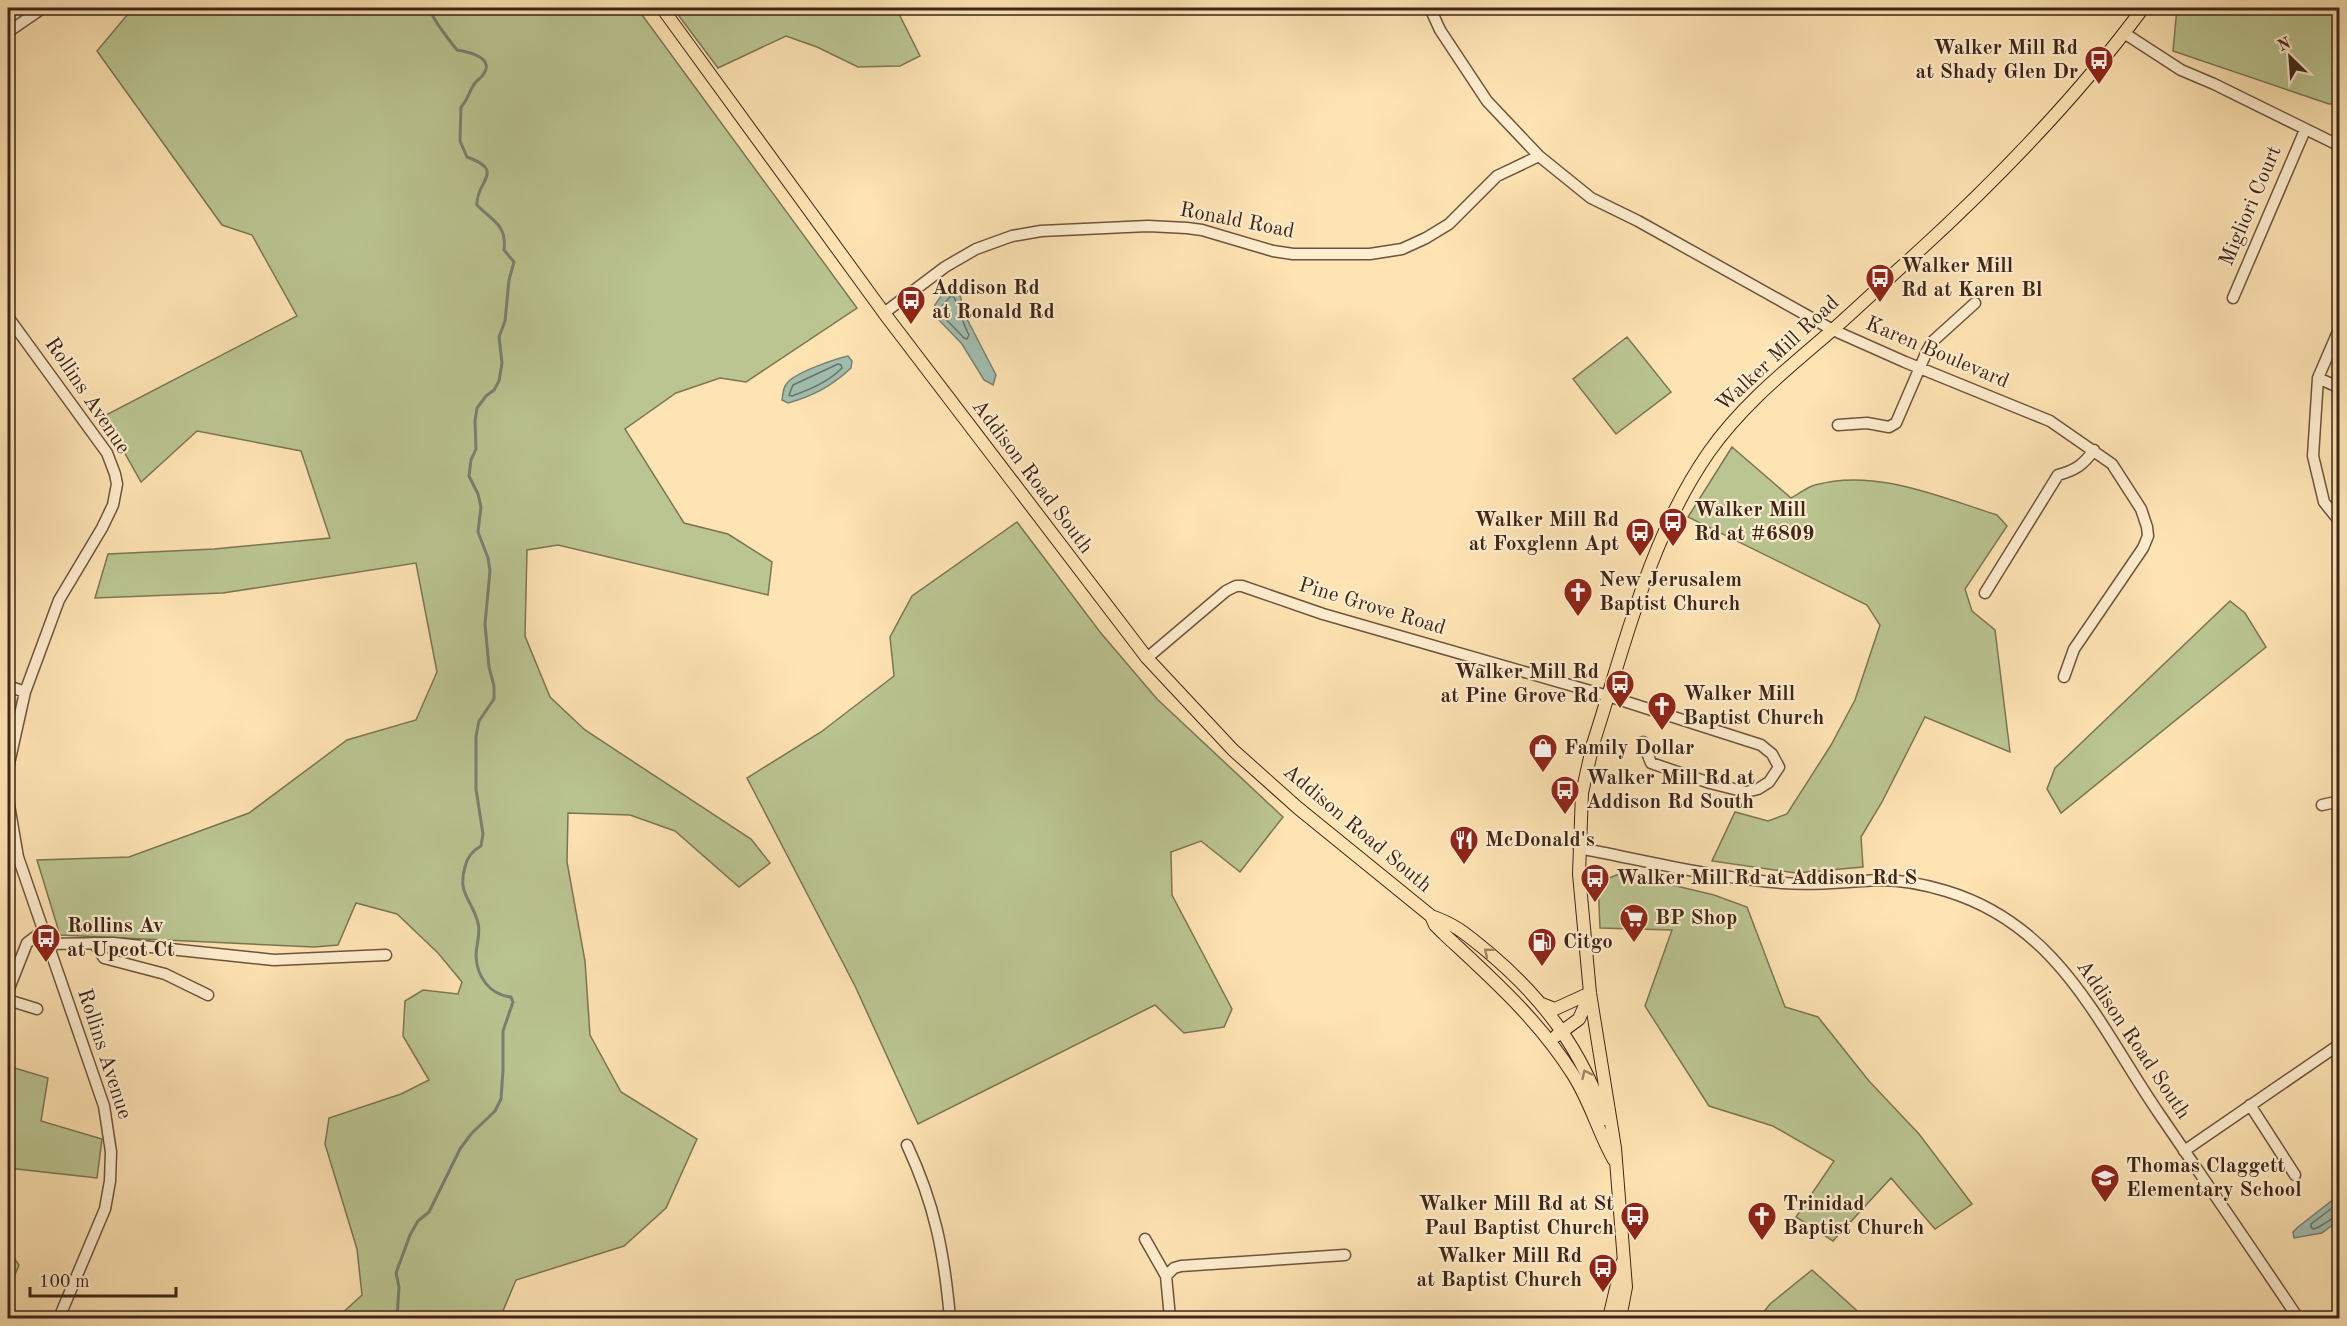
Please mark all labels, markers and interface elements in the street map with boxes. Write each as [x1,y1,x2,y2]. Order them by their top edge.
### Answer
north arrow [2260,27,2320,87]
text: N [2276,35,2294,55]
place label: Walker Mill Rd at Shady Glen Dr [1916,38,2078,83]
bus stop icon: Walker Mill Rd at Shady Glen Dr [2083,44,2115,86]
street label: Migliori Court [2216,143,2286,269]
street label: Ronald Road [1178,200,1296,242]
place label: Walker Mill Rd at Karen Bl [1901,256,2043,301]
bus stop icon: Walker Mill Rd at Karen Bl [1864,262,1896,304]
place label: Addison Rd at Ronald Rd [932,278,1055,323]
bus stop icon: Addison Rd at Ronald Rd [895,284,927,326]
street label: Walker Mill Road [1713,292,1843,416]
street label: Karen Boulevard [1862,313,2012,393]
street label: Rollins Avenue [40,334,134,458]
street label: Addison Road South [967,396,1097,558]
place label: Walker Mill Rd at #6809 [1694,500,1814,545]
bus stop icon: Walker Mill Rd at #6809 [1657,506,1689,548]
place label: Walker Mill Rd at Foxglenn Apt [1469,510,1619,555]
bus stop icon: Walker Mill Rd at Foxglenn Apt [1624,516,1656,558]
place label: New Jerusalem Baptist Church [1599,570,1742,615]
street label: Pine Grove Road [1296,575,1448,639]
church icon: New Jerusalem Baptist Church [1562,576,1594,618]
place label: Walker Mill Rd at Pine Grove Rd [1441,662,1599,707]
bus stop icon: Walker Mill Rd at Pine Grove Rd [1604,668,1636,710]
place label: Walker Mill Baptist Church [1683,684,1825,729]
church icon: Walker Mill Baptist Church [1646,690,1678,732]
shop icon: Family Dollar [1527,732,1559,774]
place label: Family Dollar [1564,738,1694,759]
street label: Addison Road South [1279,761,1435,897]
place label: Walker Mill Rd at Addison Rd South [1586,768,1755,813]
bus stop icon: Walker Mill Rd at Addison Rd South [1549,774,1581,816]
restaurant icon: McDonald's [1448,824,1480,866]
place label: McDonald's [1485,830,1595,851]
bus stop icon: Walker Mill Rd at Addison Rd S [1579,862,1611,904]
place label: Walker Mill Rd at Addison Rd S [1616,868,1917,889]
supermarket icon: BP Shop [1618,902,1650,944]
place label: BP Shop [1655,908,1737,929]
place label: Rollins Av at Upcot Ct [67,916,175,961]
bus stop icon: Rollins Av at Upcot Ct [30,922,62,964]
fuel station icon: Citgo [1526,926,1558,968]
place label: Citgo [1563,932,1613,953]
one-way arrow [1484,949,1495,960]
street label: Addison Road South [2072,957,2194,1123]
street label: Rollins Avenue [73,986,135,1122]
one-way arrow [1582,1069,1594,1080]
place label: Thomas Claggett Elementary School [2126,1156,2302,1201]
school or university icon: Thomas Claggett Elementary School [2089,1162,2121,1204]
place label: Walker Mill Rd at St Paul Baptist Church [1419,1194,1614,1239]
place label: Trinidad Baptist Church [1783,1194,1925,1239]
bus stop icon: Walker Mill Rd at St Paul Baptist Church [1619,1200,1651,1242]
church icon: Trinidad Baptist Church [1746,1200,1778,1242]
place label: Walker Mill Rd at Baptist Church [1417,1246,1582,1291]
bus stop icon: Walker Mill Rd at Baptist Church [1587,1252,1619,1294]
scale bar [30,1260,176,1298]
text: 100 m [39,1273,90,1291]

